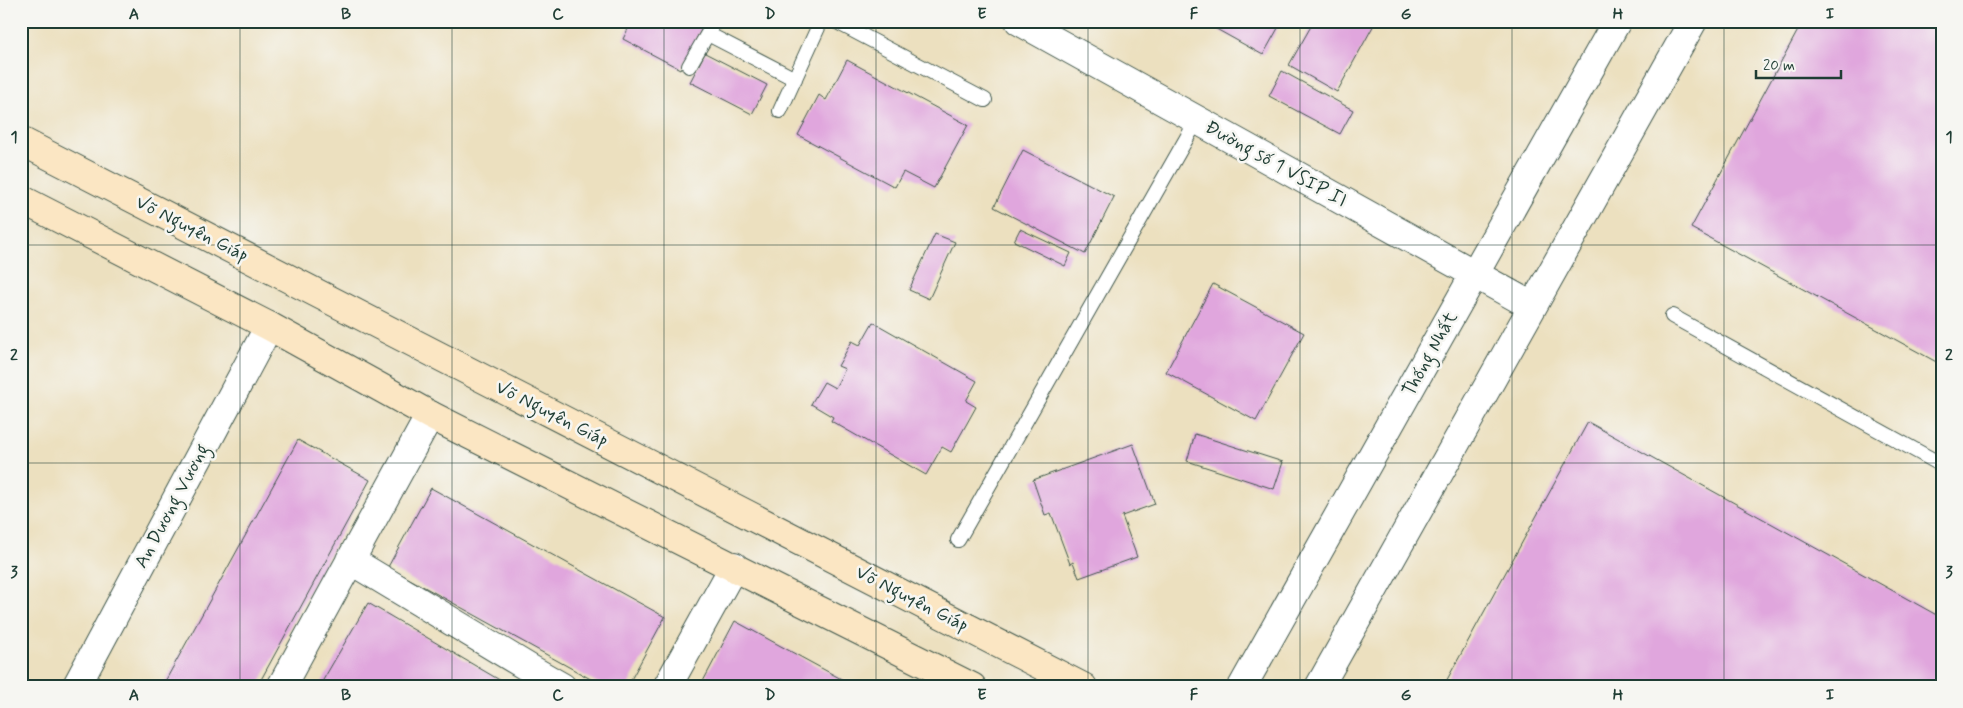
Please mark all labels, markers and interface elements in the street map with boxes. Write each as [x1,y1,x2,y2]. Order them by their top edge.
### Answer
text: A [129,4,139,25]
text: B [341,4,351,25]
text: C [552,4,564,25]
text: D [764,4,776,25]
text: E [977,4,987,25]
text: F [1190,4,1199,25]
text: G [1401,4,1412,25]
text: H [1613,4,1624,25]
text: I [1826,4,1835,25]
scale bar [1756,48,1840,80]
text: 20 m [1763,56,1795,76]
street label: Đường số 1 VSIP II [1199,115,1351,216]
text: 1 [10,127,18,148]
text: 1 [1945,127,1953,148]
street label: Võ Nguyên Giáp [130,190,253,271]
street label: Thống Nhất [1396,307,1466,402]
text: 2 [10,345,18,366]
text: 2 [1945,345,1953,366]
street label: Võ Nguyên Giáp [490,375,613,456]
street label: An Dương Vương [129,439,218,574]
street label: Võ Nguyên Giáp [850,560,973,641]
text: 3 [10,562,18,583]
text: 3 [1945,562,1953,583]
text: A [129,685,139,706]
text: B [341,685,351,706]
text: C [552,685,564,706]
text: D [764,685,776,706]
text: E [977,685,987,706]
text: F [1190,685,1199,706]
text: G [1401,685,1412,706]
text: H [1613,685,1624,706]
text: I [1826,685,1835,706]

